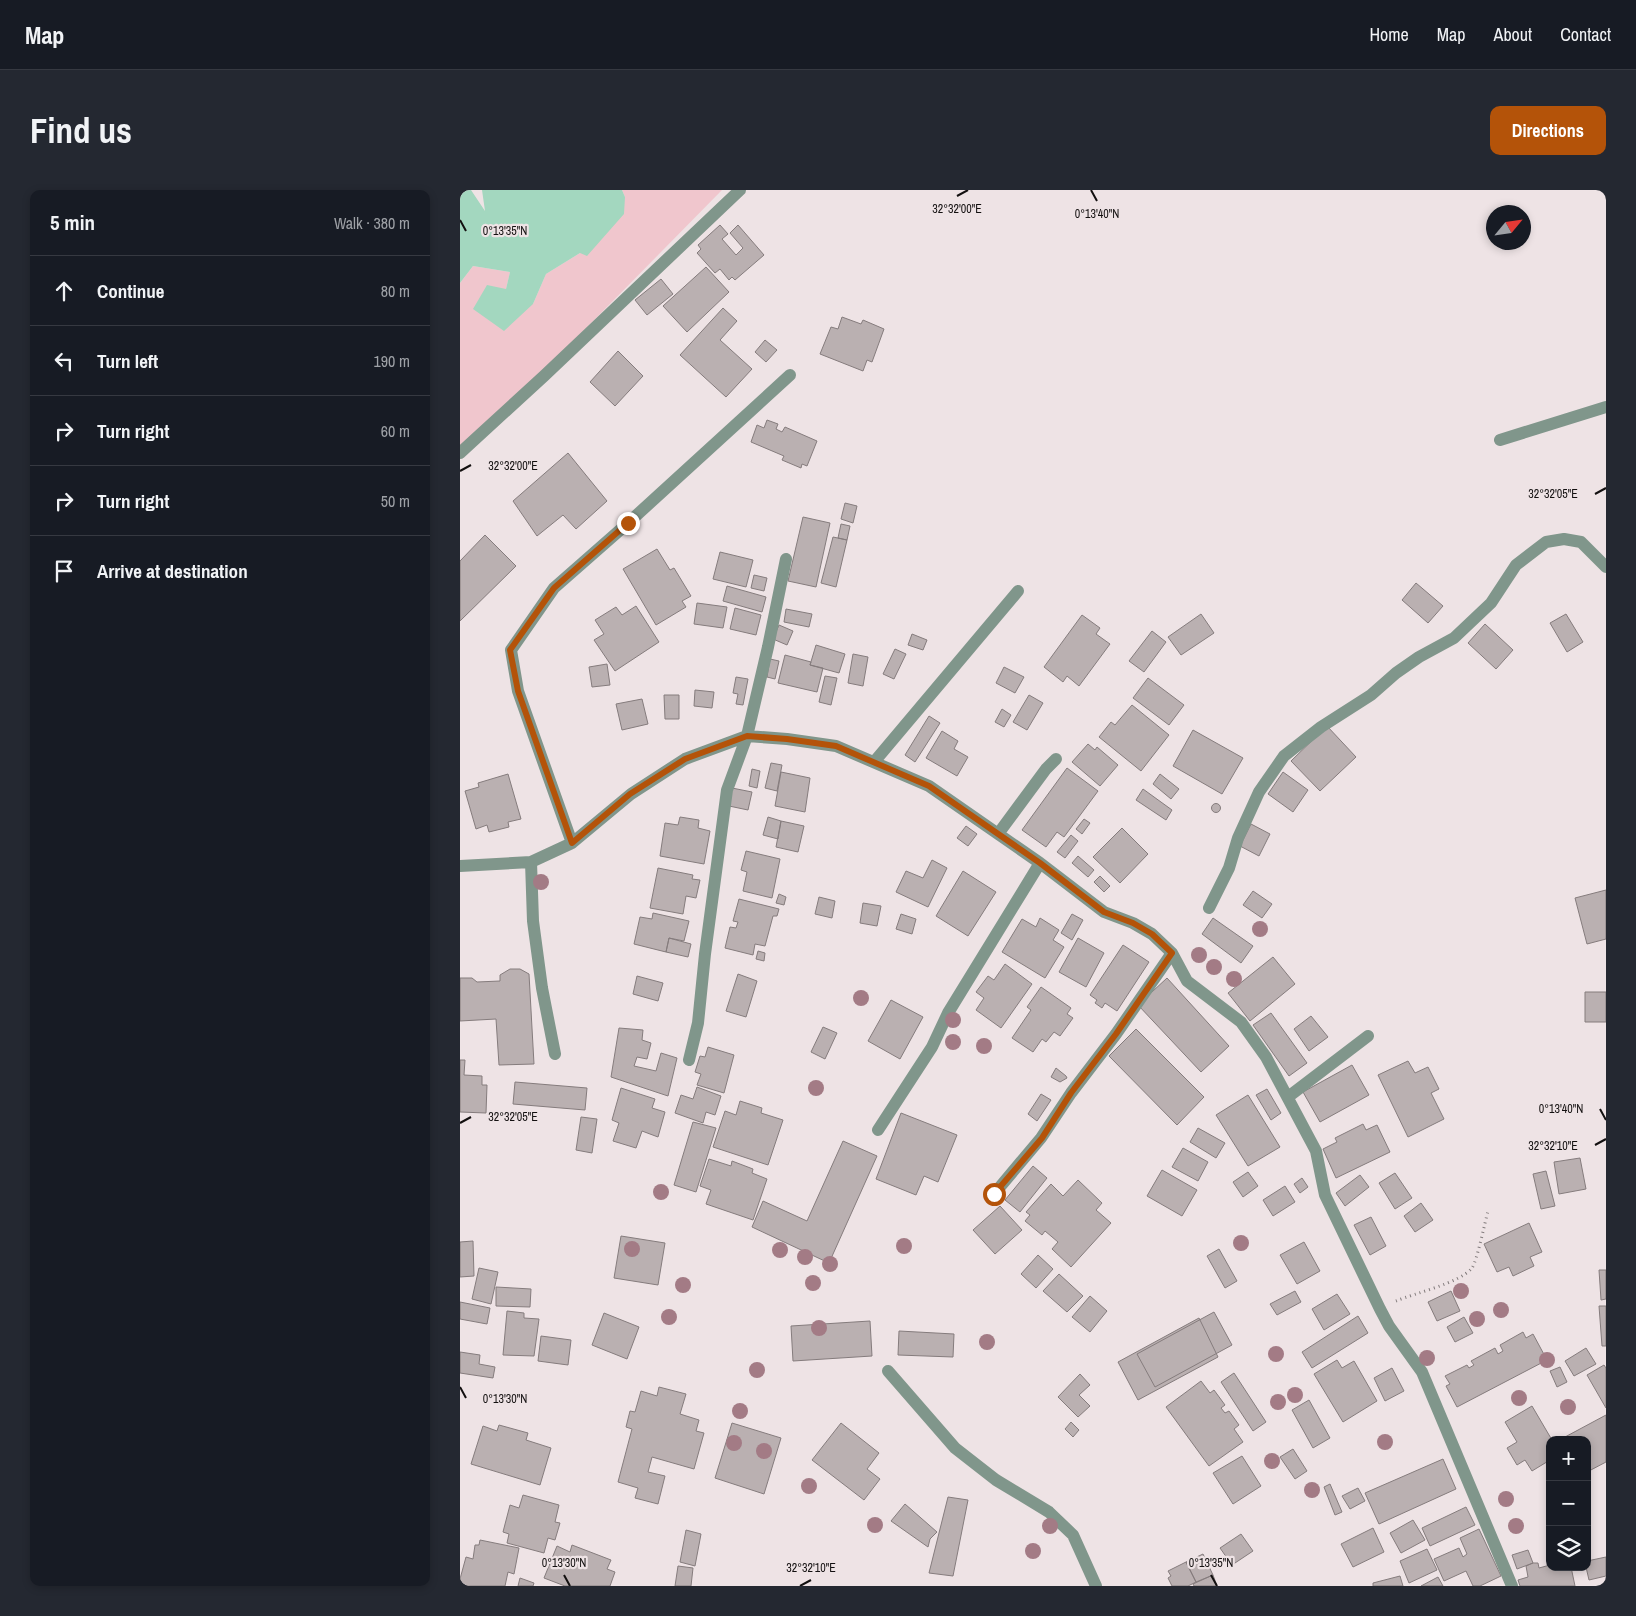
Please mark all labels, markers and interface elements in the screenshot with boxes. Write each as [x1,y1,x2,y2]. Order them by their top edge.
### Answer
text: Map [25,19,64,51]
text: Home [1369,22,1409,47]
text: Map [1437,22,1466,47]
text: About [1494,22,1532,47]
text: Contact [1560,22,1611,47]
button: Directions [1490,106,1606,155]
text: Find us [30,107,132,154]
text: 32°32'00"E [932,201,982,217]
north arrow [1486,205,1531,250]
text: 0°13'40"N [1075,206,1119,222]
text: 5 min [50,208,95,237]
text: Walk · 380 m [334,212,410,234]
text: 0°13'35"N [483,223,527,239]
icon: ahead [50,277,78,305]
text: Continue [97,278,165,304]
text: 80 m [381,280,410,302]
icon: left [50,347,78,375]
text: Turn left [97,348,158,374]
text: 190 m [374,350,410,372]
icon: right [50,417,78,445]
text: Turn right [97,418,169,444]
text: 60 m [381,420,410,442]
text: 32°32'00"E [488,458,538,474]
text: 32°32'05"E [1528,486,1578,502]
icon: right [50,487,78,515]
text: Turn right [97,488,169,514]
text: 50 m [381,490,410,512]
route end [617,512,640,535]
icon: arrive [50,557,78,585]
text: Arrive at destination [97,558,248,584]
text: 0°13'40"N [1539,1101,1583,1117]
text: 32°32'05"E [488,1109,538,1125]
text: 32°32'10"E [1528,1138,1578,1154]
route start [983,1183,1006,1206]
text: 0°13'30"N [483,1391,527,1407]
map controls [1546,1436,1591,1571]
button: + [1546,1436,1591,1481]
button: − [1546,1481,1591,1526]
button: layers [1546,1526,1591,1571]
text: 0°13'30"N [542,1555,586,1571]
text: 0°13'35"N [1189,1555,1233,1571]
text: 32°32'10"E [786,1560,836,1576]

